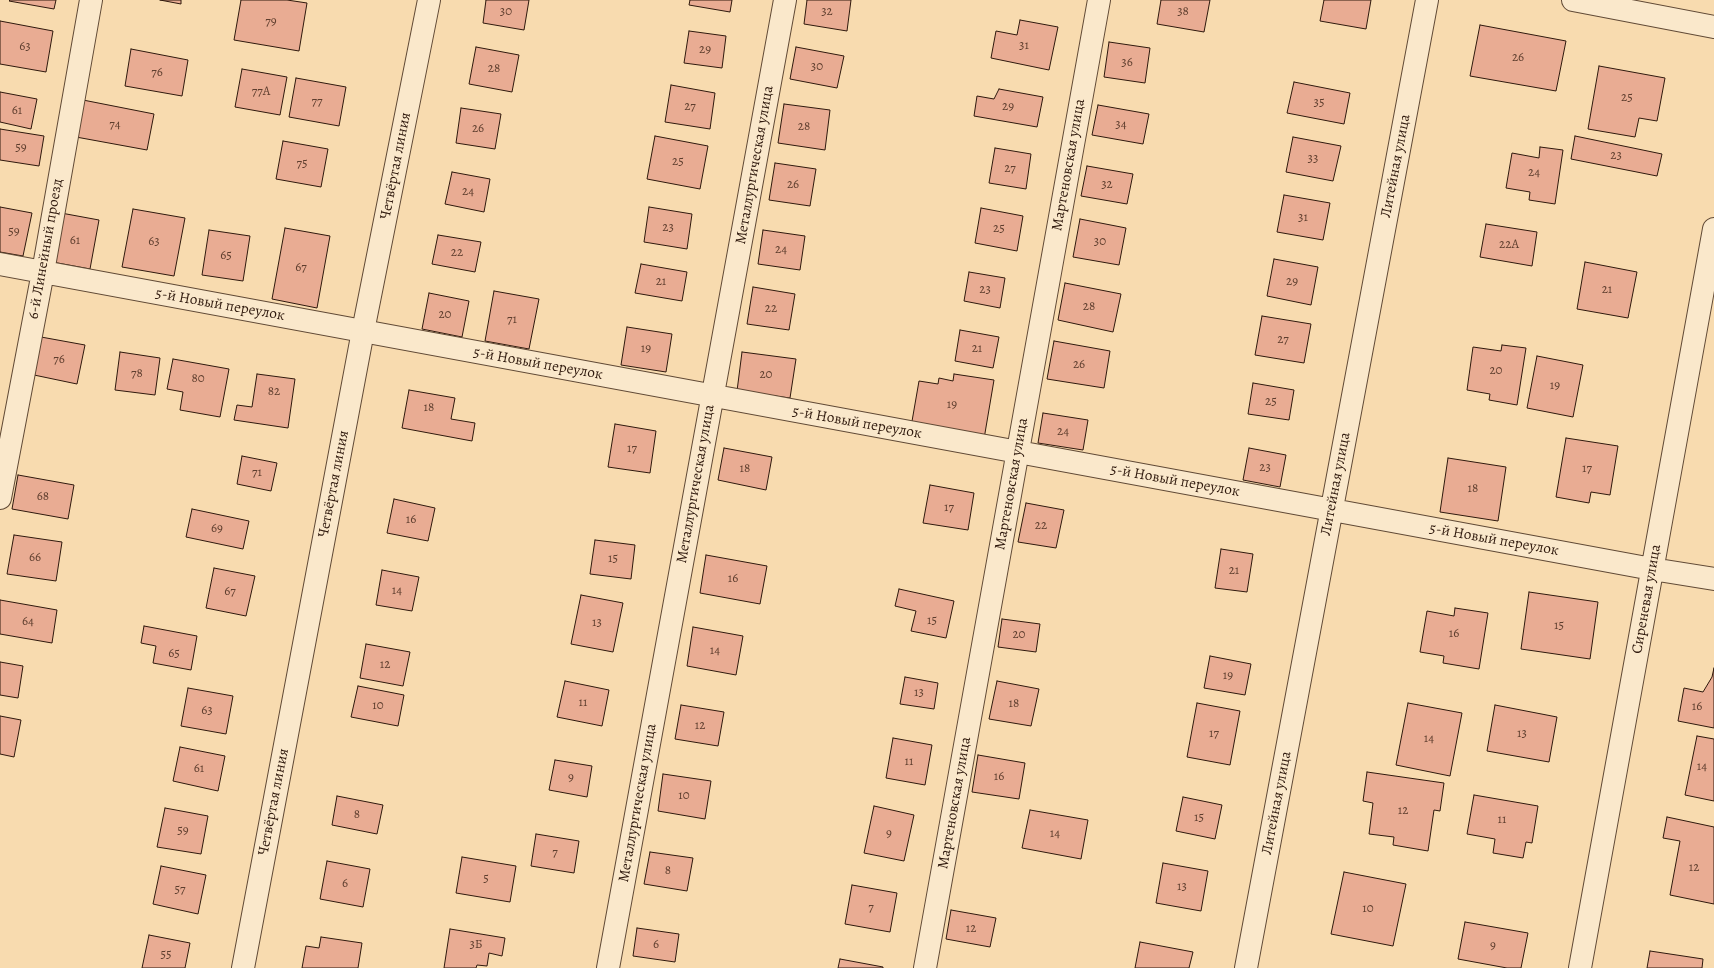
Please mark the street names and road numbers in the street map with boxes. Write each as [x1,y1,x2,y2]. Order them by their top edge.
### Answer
street label: Металлургическая улица [732,84,778,246]
street label: Мартеновская улица [1049,98,1089,232]
street label: Четвёртая линия [377,111,415,221]
street label: Литейная улица [1377,113,1415,219]
street label: 6-й Линейный проезд [25,177,67,321]
street label: 5-й Новый переулок [154,285,286,325]
street label: 5-й Новый переулок [472,344,604,384]
street label: Металлургическая улица [673,403,719,565]
street label: 5-й Новый переулок [791,403,923,443]
street label: Мартеновская улица [992,417,1032,551]
street label: Четвёртая линия [315,429,353,539]
street label: Литейная улица [1317,431,1355,537]
street label: 5-й Новый переулок [1109,461,1241,501]
street label: 5-й Новый переулок [1428,520,1560,560]
street label: Сиреневая улица [1629,543,1665,655]
street label: Металлургическая улица [615,722,661,884]
street label: Мартеновская улица [935,736,975,870]
street label: Четвёртая линия [255,747,293,857]
street label: Литейная улица [1258,750,1296,856]

